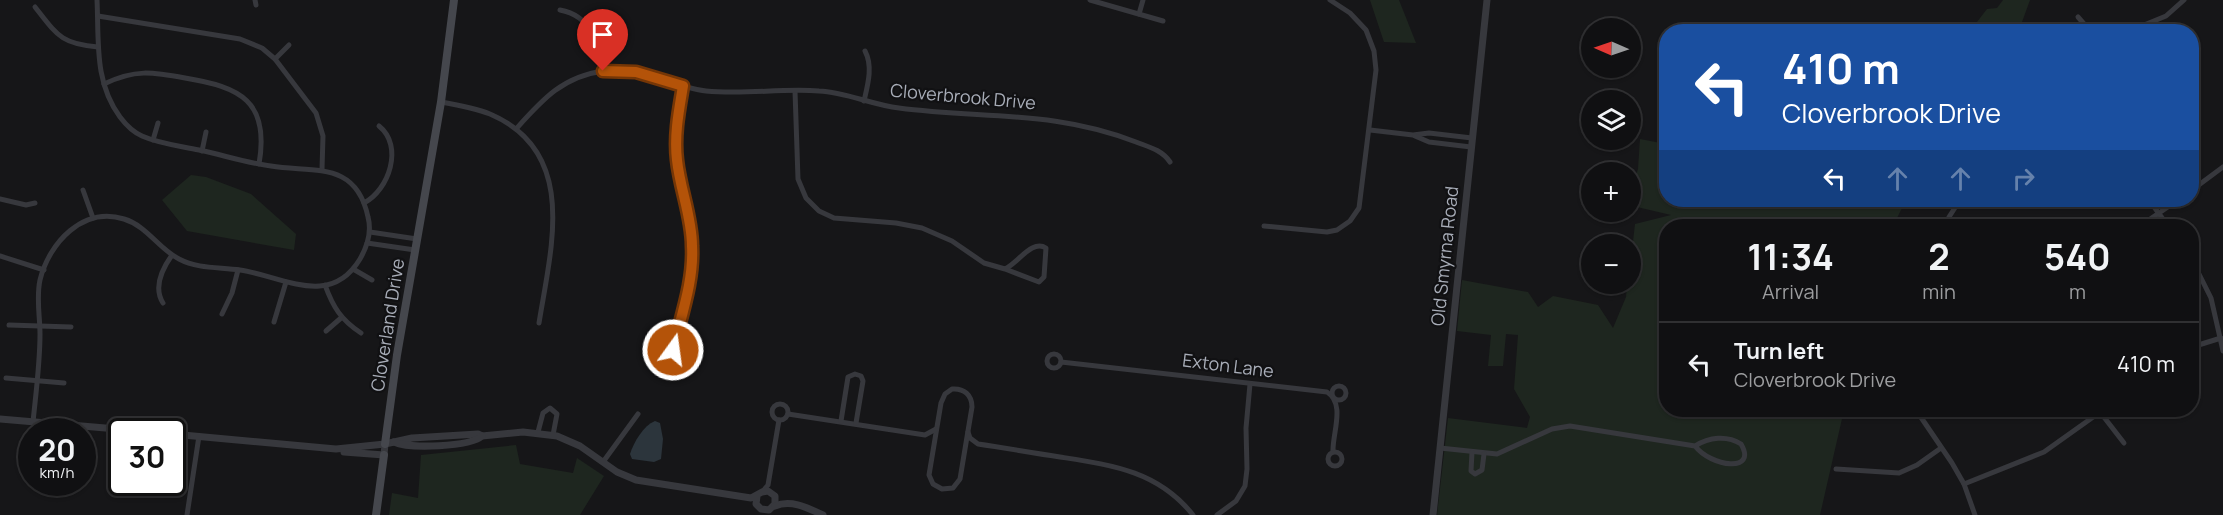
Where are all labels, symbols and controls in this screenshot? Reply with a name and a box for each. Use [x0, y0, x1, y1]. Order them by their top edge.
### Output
pin [577, 9, 628, 71]
icon: arrive [586, 18, 619, 51]
north arrow [1581, 18, 1641, 78]
map controls [1581, 18, 1641, 294]
text: 410 m [1782, 39, 1900, 97]
icon: left [1683, 48, 1761, 126]
street label: Cloverbrook Drive [889, 78, 1037, 114]
button: layers [1581, 90, 1641, 150]
text: Cloverbrook Drive [1782, 94, 2001, 131]
button: + [1581, 162, 1641, 222]
icon: left [1818, 162, 1851, 195]
icon: ahead [1881, 162, 1914, 195]
icon: ahead [1944, 162, 1977, 195]
icon: right [2007, 162, 2040, 195]
street label: Old Smyrna Road [1425, 185, 1463, 327]
text: 11:34 [1747, 232, 1834, 281]
text: 2 [1928, 232, 1950, 281]
text: 540 [2044, 232, 2111, 281]
button: − [1581, 234, 1641, 294]
street label: Cloverland Drive [365, 257, 409, 393]
text: Arrival [1762, 278, 1819, 305]
text: min [1922, 278, 1956, 305]
text: m [2069, 278, 2086, 305]
position arrow [641, 318, 705, 382]
text: Turn left [1734, 336, 1824, 366]
street label: Exton Lane [1181, 347, 1275, 383]
icon: left [1683, 348, 1716, 381]
text: 410 m [2117, 349, 2175, 379]
text: Cloverbrook Drive [1734, 366, 1896, 393]
speed limit sign: 30 [108, 418, 186, 496]
text: 20 [38, 429, 76, 470]
text: km/h [40, 462, 74, 483]

